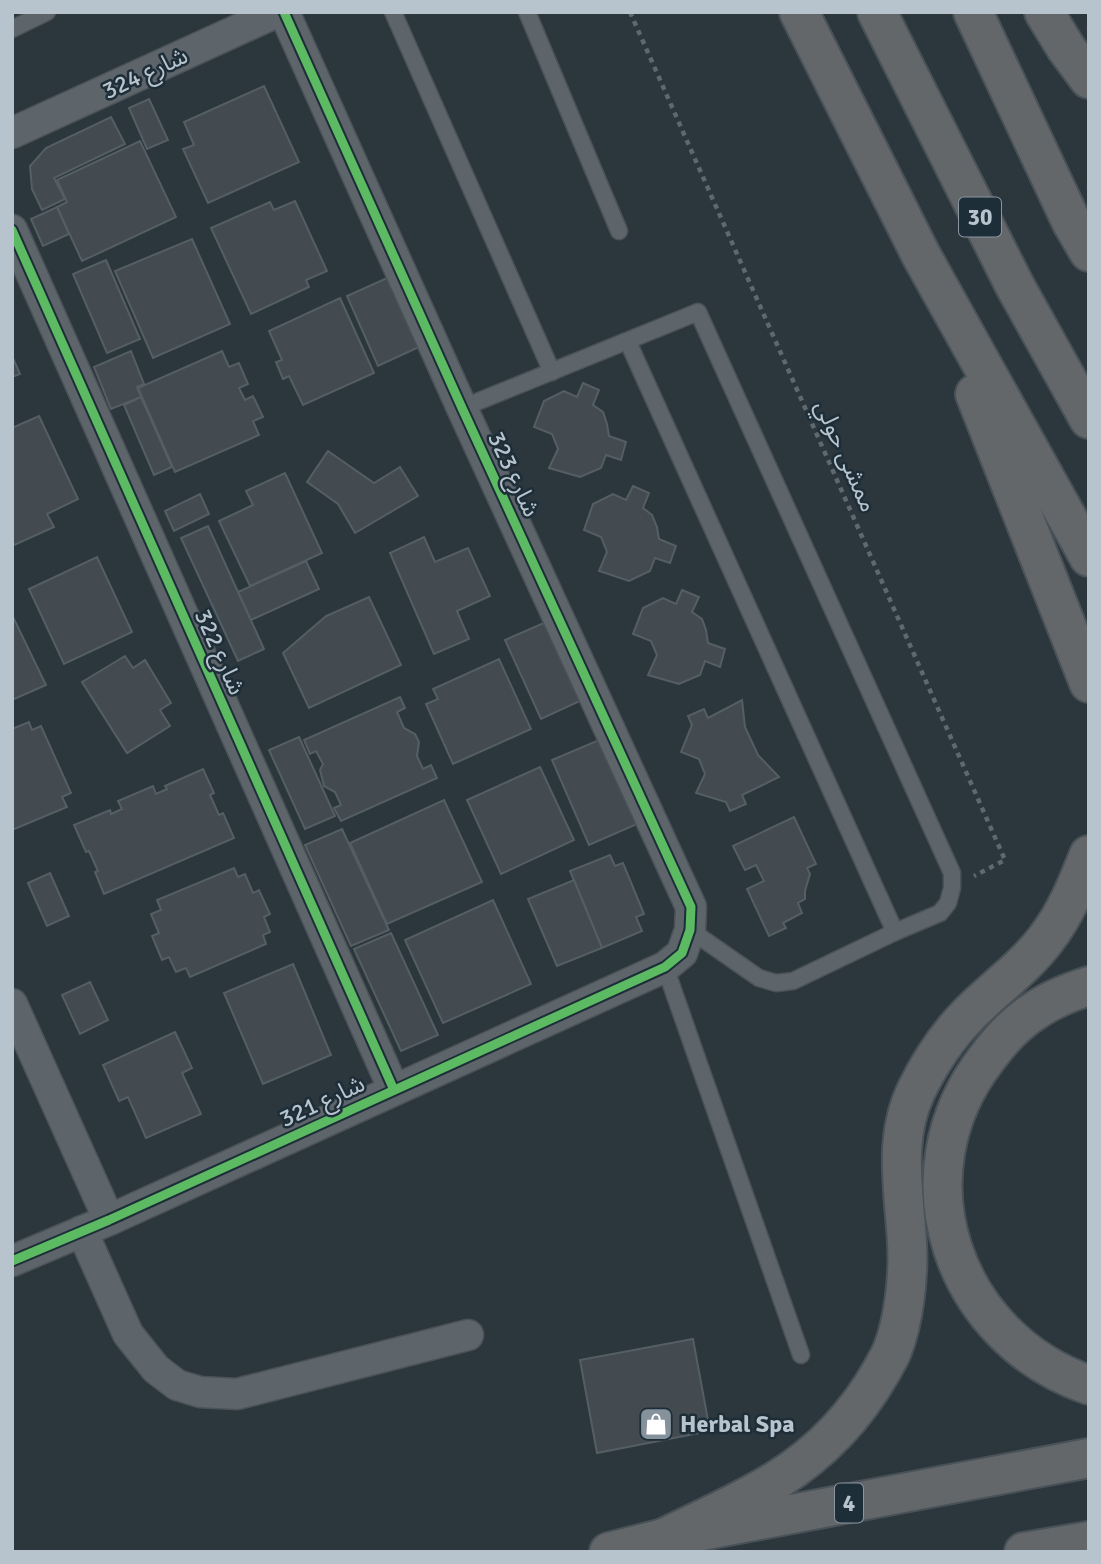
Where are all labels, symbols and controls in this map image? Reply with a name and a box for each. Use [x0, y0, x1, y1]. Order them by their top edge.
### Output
street label: شارع 324 [97, 40, 193, 108]
road number: 30 [959, 198, 1001, 236]
street label: ممشى حولي [805, 395, 884, 518]
street label: شارع 323 [479, 426, 547, 522]
street label: شارع 322 [186, 604, 252, 700]
street label: شارع 321 [274, 1068, 370, 1136]
shop icon: Herbal Spa [637, 1405, 675, 1443]
place label: Herbal Spa [680, 1409, 794, 1439]
road number: 4 [835, 1484, 863, 1522]

